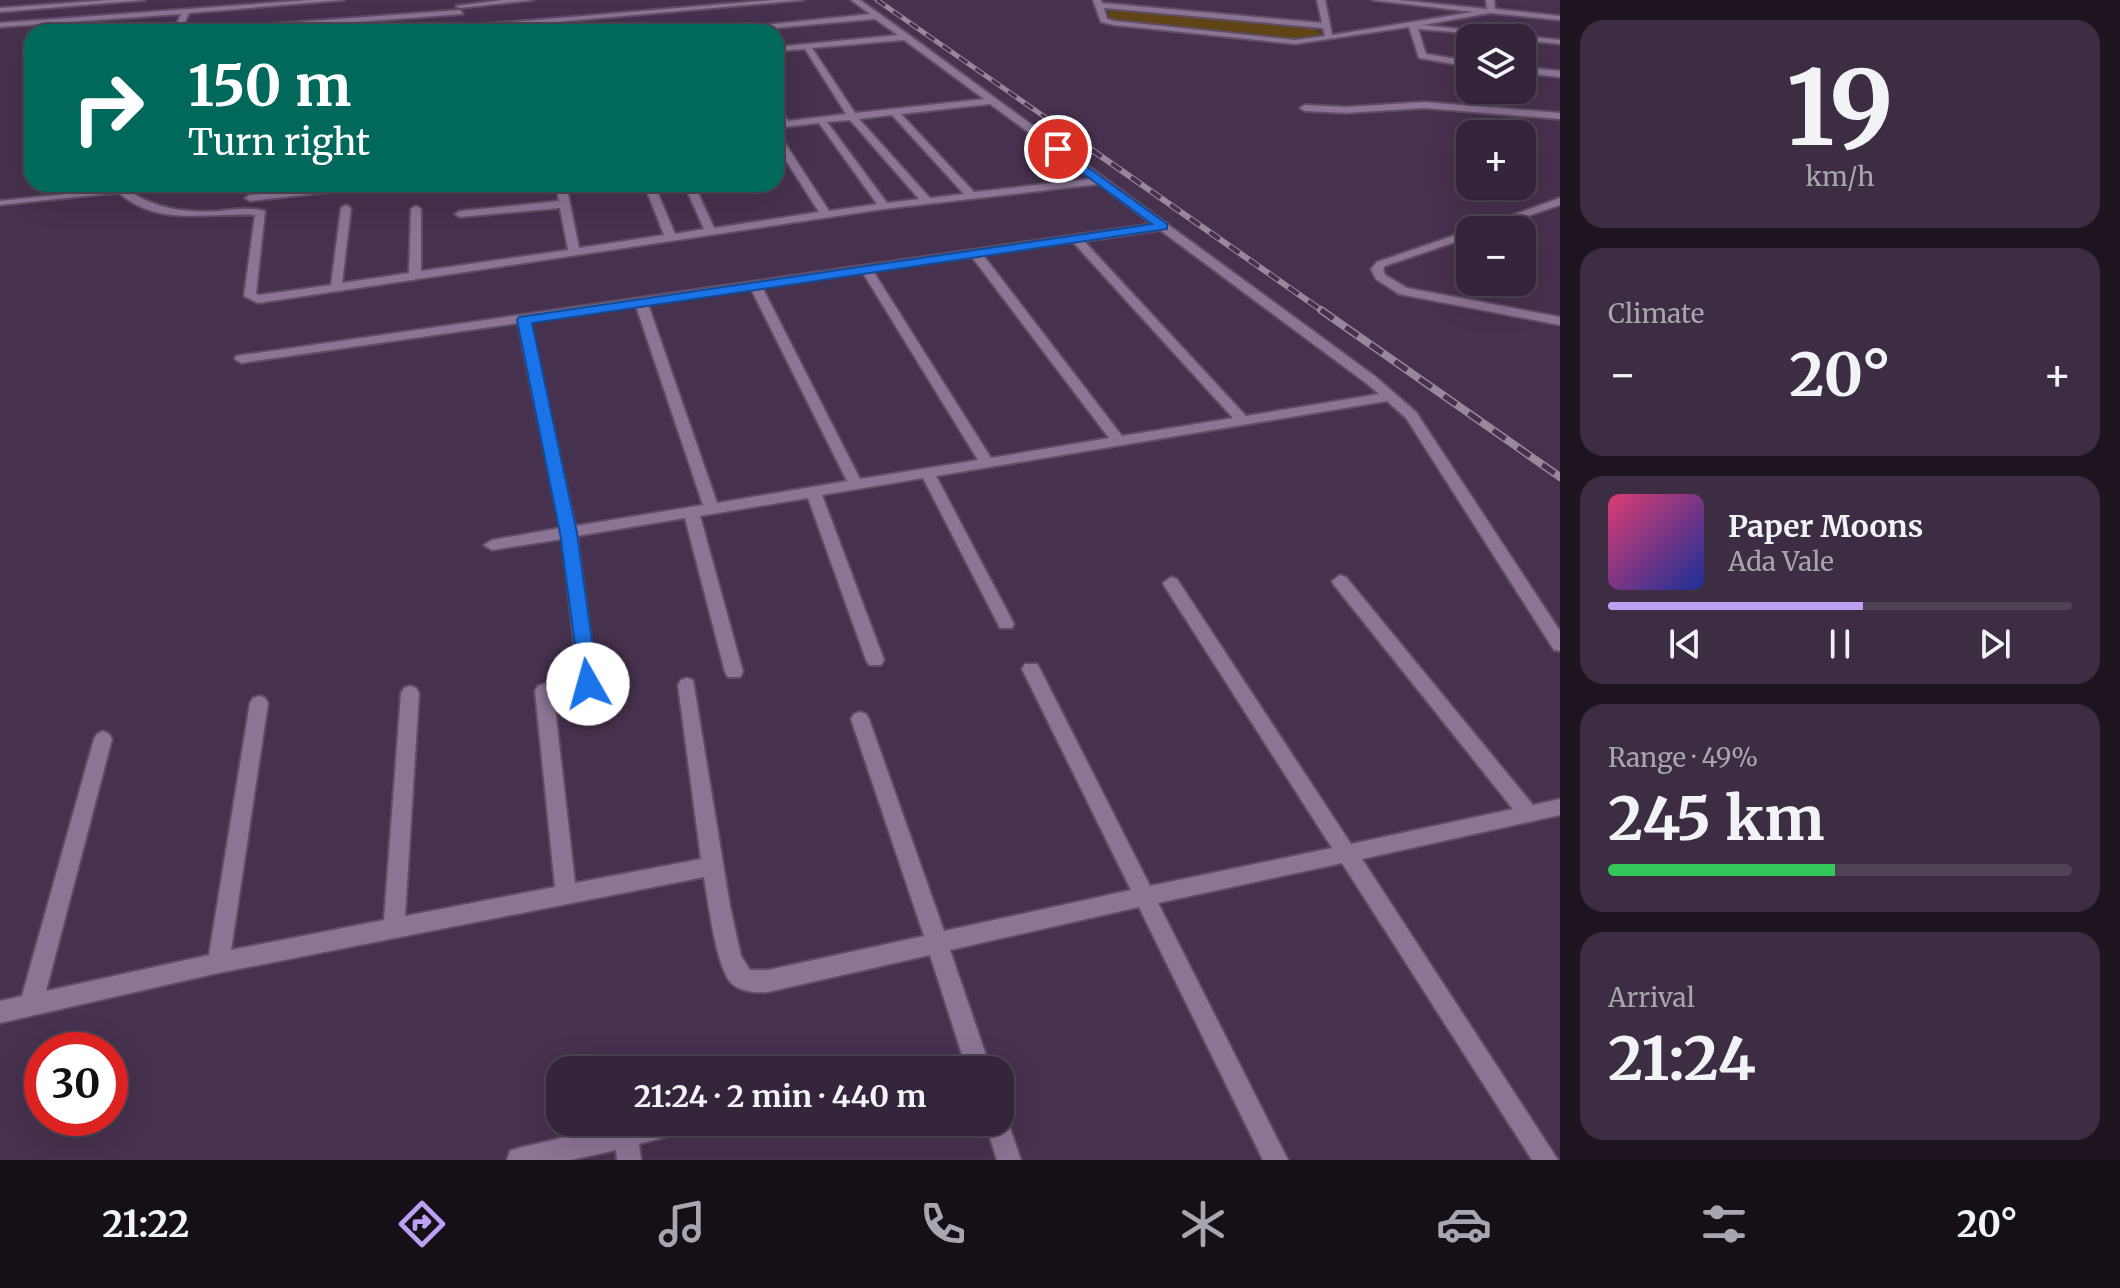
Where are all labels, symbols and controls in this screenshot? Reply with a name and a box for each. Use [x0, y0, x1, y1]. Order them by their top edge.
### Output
map controls [1456, 24, 1536, 296]
button: layers [1456, 24, 1536, 104]
text: 19 [1786, 43, 1894, 173]
text: 150 m [188, 51, 351, 121]
icon: right [56, 56, 160, 160]
pin [1024, 115, 1092, 183]
text: Turn right [188, 120, 370, 165]
button: + [1456, 120, 1536, 200]
icon: arrive [1036, 127, 1080, 171]
text: km/h [1806, 160, 1874, 193]
button: − [1456, 216, 1536, 296]
text: Climate [1608, 297, 1704, 330]
text: 20° [1789, 337, 1891, 412]
text: − [1608, 347, 1637, 402]
text: + [2043, 347, 2072, 402]
text: Paper Moons [1728, 507, 1923, 545]
text: Ada Vale [1728, 545, 1834, 578]
icon: previous [1663, 622, 1707, 666]
icon: pause [1818, 622, 1862, 666]
icon: next [1973, 622, 2017, 666]
position arrow [546, 642, 630, 726]
text: Range · 49% [1608, 741, 1758, 774]
text: 245 km [1608, 781, 1825, 856]
text: Arrival [1608, 981, 1695, 1014]
text: 21:24 [1608, 1021, 1756, 1096]
speed limit sign: 30 [24, 1032, 128, 1136]
text: 21:24 · 2 min · 440 m [634, 1077, 926, 1115]
icon: directions [394, 1196, 450, 1252]
icon: music [654, 1196, 710, 1252]
icon: phone [915, 1196, 971, 1252]
icon: climate [1175, 1196, 1231, 1252]
icon: car [1436, 1196, 1492, 1252]
icon: filters [1696, 1196, 1752, 1252]
text: 21:22 [102, 1202, 190, 1247]
text: 20° [1957, 1202, 2018, 1247]

